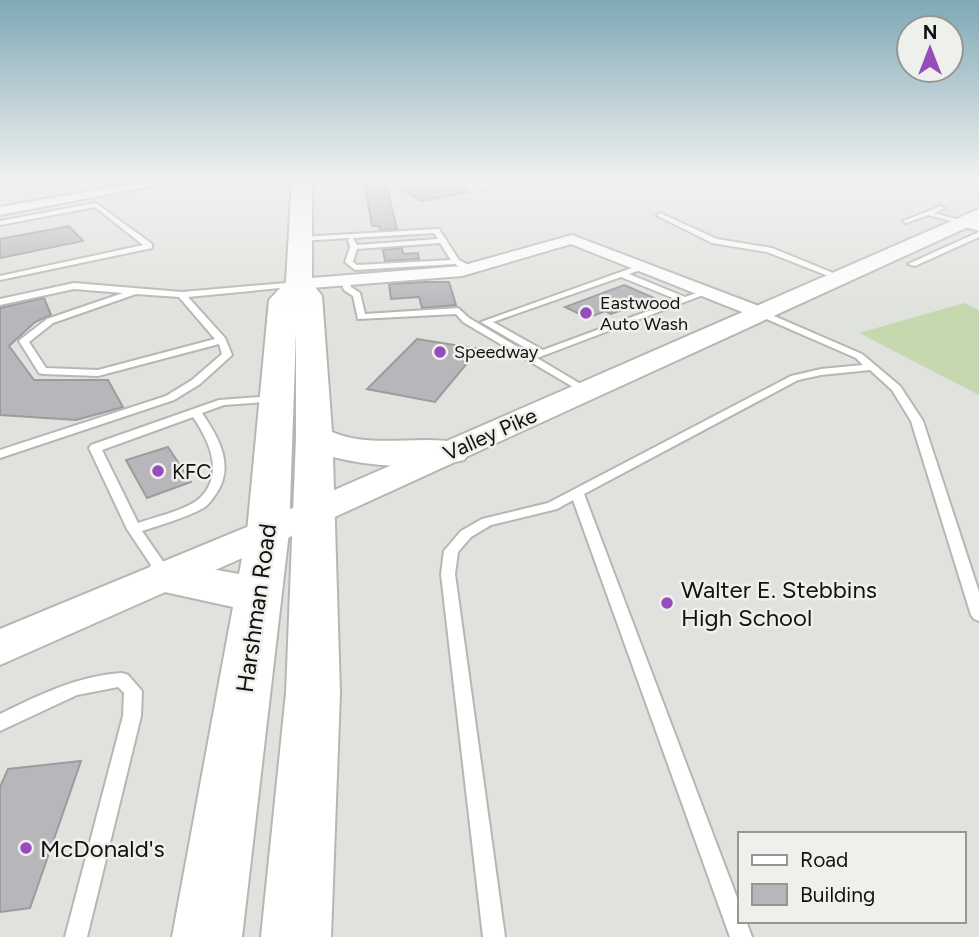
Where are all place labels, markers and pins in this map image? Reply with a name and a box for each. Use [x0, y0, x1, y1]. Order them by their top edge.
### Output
place label: Eastwood Auto Wash [600, 292, 688, 335]
marker: Eastwood Auto Wash [578, 305, 594, 321]
place label: Speedway [454, 341, 539, 363]
marker: Speedway [432, 344, 448, 360]
place label: KFC [172, 459, 211, 484]
marker: KFC [150, 463, 166, 479]
place label: Walter E. Stebbins High School [681, 575, 877, 632]
marker: Walter E. Stebbins High School [659, 595, 675, 611]
place label: McDonald's [40, 834, 165, 863]
marker: McDonald's [18, 840, 34, 856]

